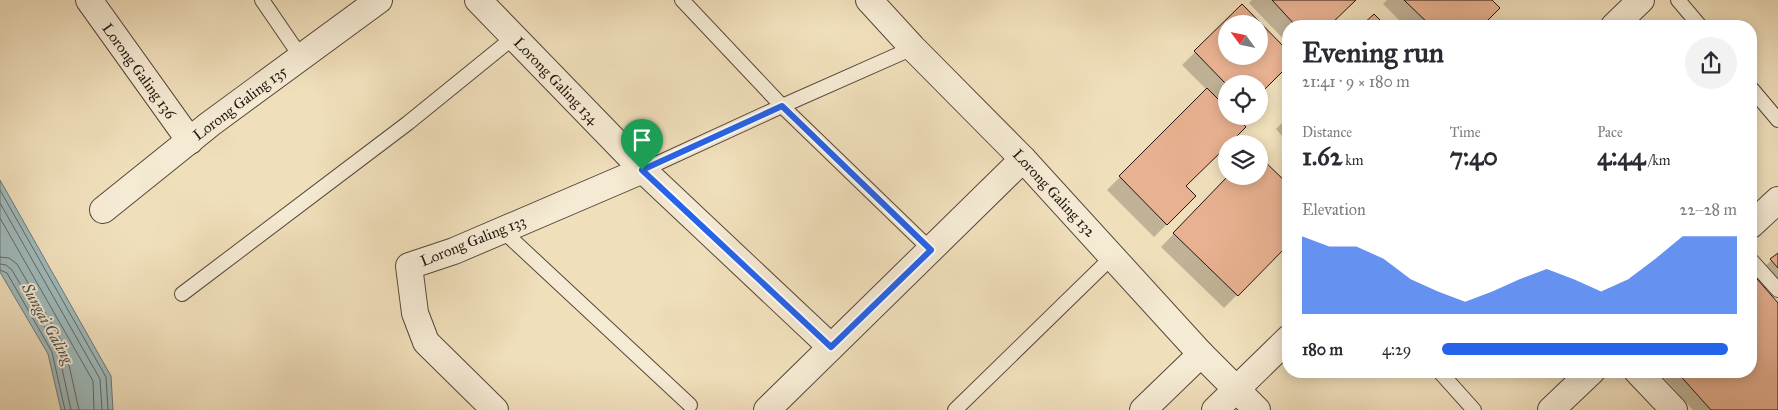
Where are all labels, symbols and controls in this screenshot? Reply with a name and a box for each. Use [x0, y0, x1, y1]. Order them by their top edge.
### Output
north arrow [1218, 15, 1268, 65]
map controls [1218, 15, 1268, 185]
street label: Lorong Galing 136 [98, 20, 180, 123]
street label: Lorong Galing 134 [510, 34, 603, 129]
text: Evening run [1302, 35, 1444, 70]
button: share [1685, 37, 1737, 89]
street label: Lorong Galing 135 [189, 62, 291, 144]
text: 21:41 · 9 × 180 m [1302, 72, 1410, 91]
button: locate [1218, 75, 1268, 125]
pin [621, 119, 663, 170]
text: Distance [1302, 124, 1352, 141]
text: Time [1450, 124, 1481, 141]
text: Pace [1597, 124, 1623, 141]
icon: arrive [628, 126, 656, 154]
button: layers [1218, 135, 1268, 185]
text: 1.62 [1302, 141, 1342, 172]
text: 7:40 [1450, 141, 1498, 172]
text: 4:44 [1597, 141, 1645, 172]
street label: Lorong Galing 132 [1009, 145, 1100, 241]
text: km [1342, 152, 1364, 169]
text: /km [1645, 152, 1670, 169]
text: Elevation [1302, 200, 1366, 219]
text: 22–28 m [1680, 200, 1737, 219]
street label: Lorong Galing 133 [418, 212, 528, 270]
water label: Sungai Galing [17, 279, 78, 368]
text: 180 m [1302, 340, 1343, 359]
text: 4:29 [1382, 340, 1411, 359]

